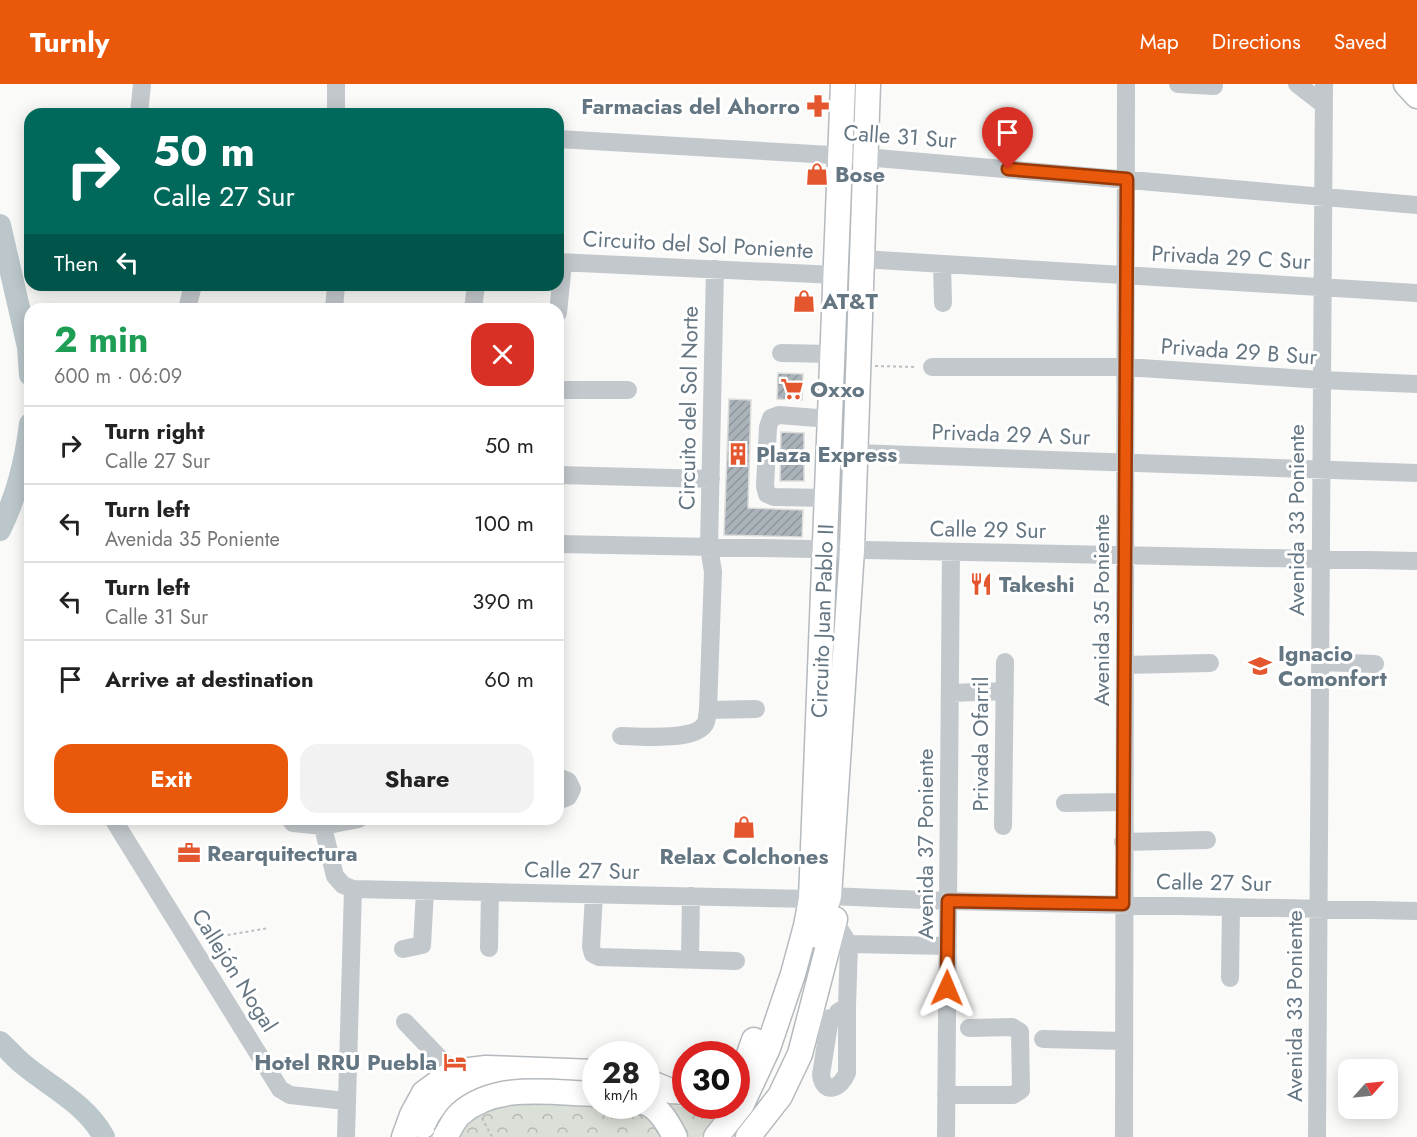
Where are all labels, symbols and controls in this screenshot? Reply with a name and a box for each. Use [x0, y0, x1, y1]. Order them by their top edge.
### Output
text: Turnly [30, 22, 109, 63]
text: Map [1140, 27, 1179, 57]
text: Directions [1212, 27, 1301, 57]
text: Saved [1334, 27, 1387, 57]
place label: Farmacias del Ahorro [581, 90, 800, 122]
pharmacy icon: Farmacias del Ahorro [805, 93, 831, 119]
pin [982, 107, 1033, 169]
street label: Calle 31 Sur [842, 116, 958, 156]
icon: arrive [991, 116, 1024, 149]
text: 50 m [153, 121, 255, 182]
icon: right [54, 132, 132, 210]
place label: Bose [835, 158, 885, 190]
shop icon: Bose [804, 161, 830, 187]
text: Calle 27 Sur [153, 177, 295, 216]
street label: Circuito del Sol Poniente [582, 222, 814, 266]
street label: Privada 29 C Sur [1151, 237, 1312, 277]
icon: left [111, 246, 144, 279]
text: Then [54, 247, 99, 279]
place label: AT&T [821, 285, 879, 317]
shop icon: AT&T [791, 288, 817, 314]
street label: Circuito del Sol Norte [670, 306, 706, 510]
text: 2 min [54, 313, 149, 365]
button: close [471, 323, 534, 386]
street label: Privada 29 B Sur [1160, 330, 1319, 372]
text: 600 m · 06:09 [54, 362, 182, 391]
place label: Oxxo [810, 373, 865, 405]
supermarket icon: Oxxo [779, 376, 805, 402]
text: Turn right [105, 415, 205, 447]
street label: Privada 29 A Sur [931, 415, 1091, 453]
street label: Avenida 33 Poniente [1280, 424, 1312, 616]
icon: right [54, 429, 87, 462]
text: 50 m [485, 429, 534, 461]
place label: Plaza Express [756, 438, 897, 470]
building icon: Plaza Express [725, 441, 751, 467]
text: Calle 27 Sur [105, 447, 210, 476]
text: Turn left [105, 493, 190, 525]
icon: left [54, 507, 87, 540]
text: 100 m [474, 507, 534, 539]
street label: Calle 29 Sur [929, 512, 1047, 546]
street label: Avenida 35 Poniente [1085, 514, 1117, 706]
street label: Circuito Juan Pablo II [803, 523, 841, 719]
text: Avenida 35 Poniente [105, 525, 280, 554]
place label: Takeshi [999, 568, 1075, 600]
text: Turn left [105, 571, 190, 603]
restaurant icon: Takeshi [968, 571, 994, 597]
icon: left [54, 585, 87, 618]
text: 390 m [472, 585, 534, 617]
text: Calle 31 Sur [105, 603, 208, 632]
place label: Ignacio Comonfort [1278, 637, 1387, 694]
school or university icon: Ignacio Comonfort [1247, 653, 1273, 679]
icon: arrive [54, 663, 87, 696]
text: Arrive at destination [105, 663, 314, 695]
text: 60 m [484, 663, 534, 695]
street label: Privada Ofarril [964, 677, 996, 812]
button: Exit [54, 744, 288, 813]
button: Share [300, 744, 534, 813]
street label: Avenida 37 Poniente [909, 748, 941, 940]
shop icon: Relax Colchones [731, 814, 757, 840]
place label: Rearquitectura [207, 837, 358, 869]
office icon: Rearquitectura [176, 840, 202, 866]
place label: Relax Colchones [660, 840, 828, 872]
street label: Calle 27 Sur [524, 853, 640, 887]
street label: Calle 27 Sur [1156, 865, 1272, 899]
street label: Callejón Nogal [184, 902, 286, 1038]
street label: Avenida 33 Poniente [1278, 910, 1310, 1102]
position arrow [915, 956, 979, 1020]
speed limit sign: 30 [672, 1041, 750, 1119]
place label: Hotel RRU Puebla [254, 1046, 437, 1078]
hotel icon: Hotel RRU Puebla [442, 1049, 468, 1075]
text: 28 [602, 1051, 640, 1094]
north arrow [1338, 1059, 1398, 1119]
map controls [1338, 1059, 1398, 1119]
text: km/h [604, 1084, 638, 1106]

